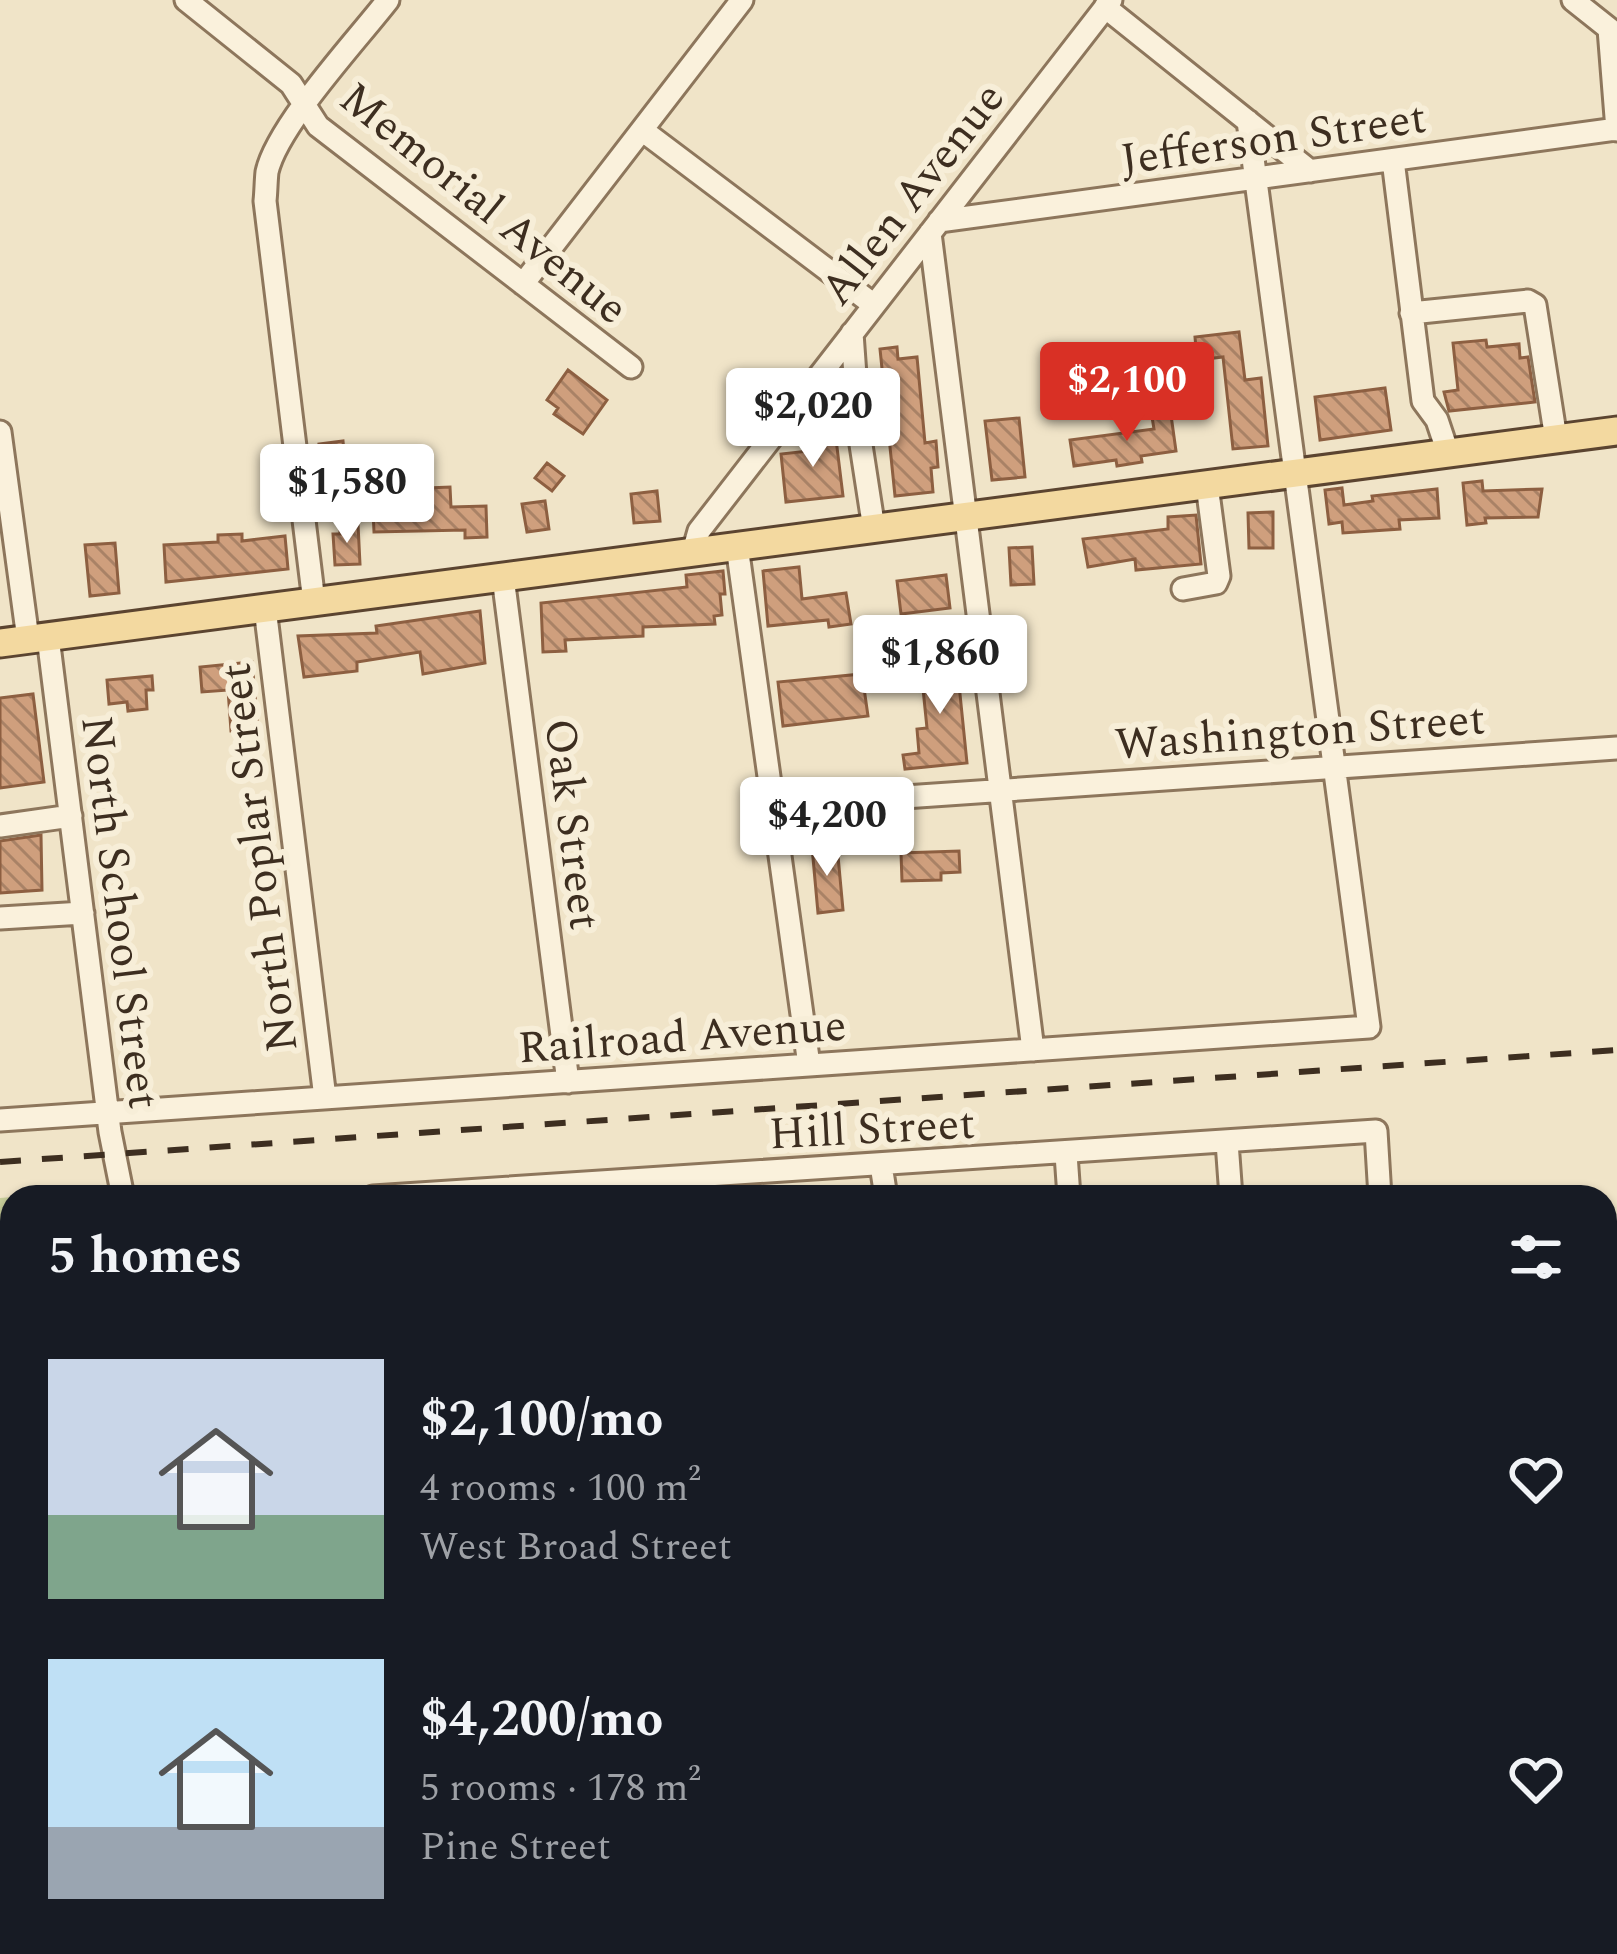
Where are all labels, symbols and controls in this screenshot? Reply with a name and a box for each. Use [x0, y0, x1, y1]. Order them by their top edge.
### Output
street label: Memorial Avenue [324, 66, 643, 342]
street label: Allen Avenue [803, 68, 1023, 321]
street label: Jefferson Street [1116, 84, 1431, 195]
pin: $2,100 [1029, 342, 1225, 444]
text: $2,100 [1067, 351, 1187, 410]
pin: $2,020 [715, 368, 911, 470]
text: $2,020 [753, 377, 873, 436]
pin: $1,580 [249, 444, 445, 546]
text: $1,580 [287, 453, 407, 512]
pin: $1,860 [842, 615, 1038, 717]
text: $1,860 [880, 624, 1000, 683]
street label: North Poplar Street [201, 659, 318, 1056]
street label: Washington Street [1113, 685, 1488, 780]
street label: North School Street [61, 712, 178, 1113]
street label: Oak Street [524, 715, 619, 934]
pin: $4,200 [729, 777, 925, 879]
text: $4,200 [767, 786, 887, 845]
street label: Railroad Avenue [516, 992, 849, 1083]
street label: Hill Street [767, 1090, 977, 1169]
text: 5 homes [48, 1218, 242, 1296]
icon: filters [1503, 1224, 1569, 1290]
text: $2,100/mo [420, 1381, 663, 1459]
icon: home [144, 1407, 288, 1551]
icon: heart [1503, 1446, 1569, 1512]
text: 4 rooms · 100 m² [420, 1459, 701, 1518]
text: West Broad Street [420, 1518, 732, 1577]
text: $4,200/mo [420, 1681, 663, 1759]
icon: home [144, 1707, 288, 1851]
icon: heart [1503, 1746, 1569, 1812]
text: 5 rooms · 178 m² [420, 1759, 701, 1818]
text: Pine Street [420, 1818, 611, 1877]

